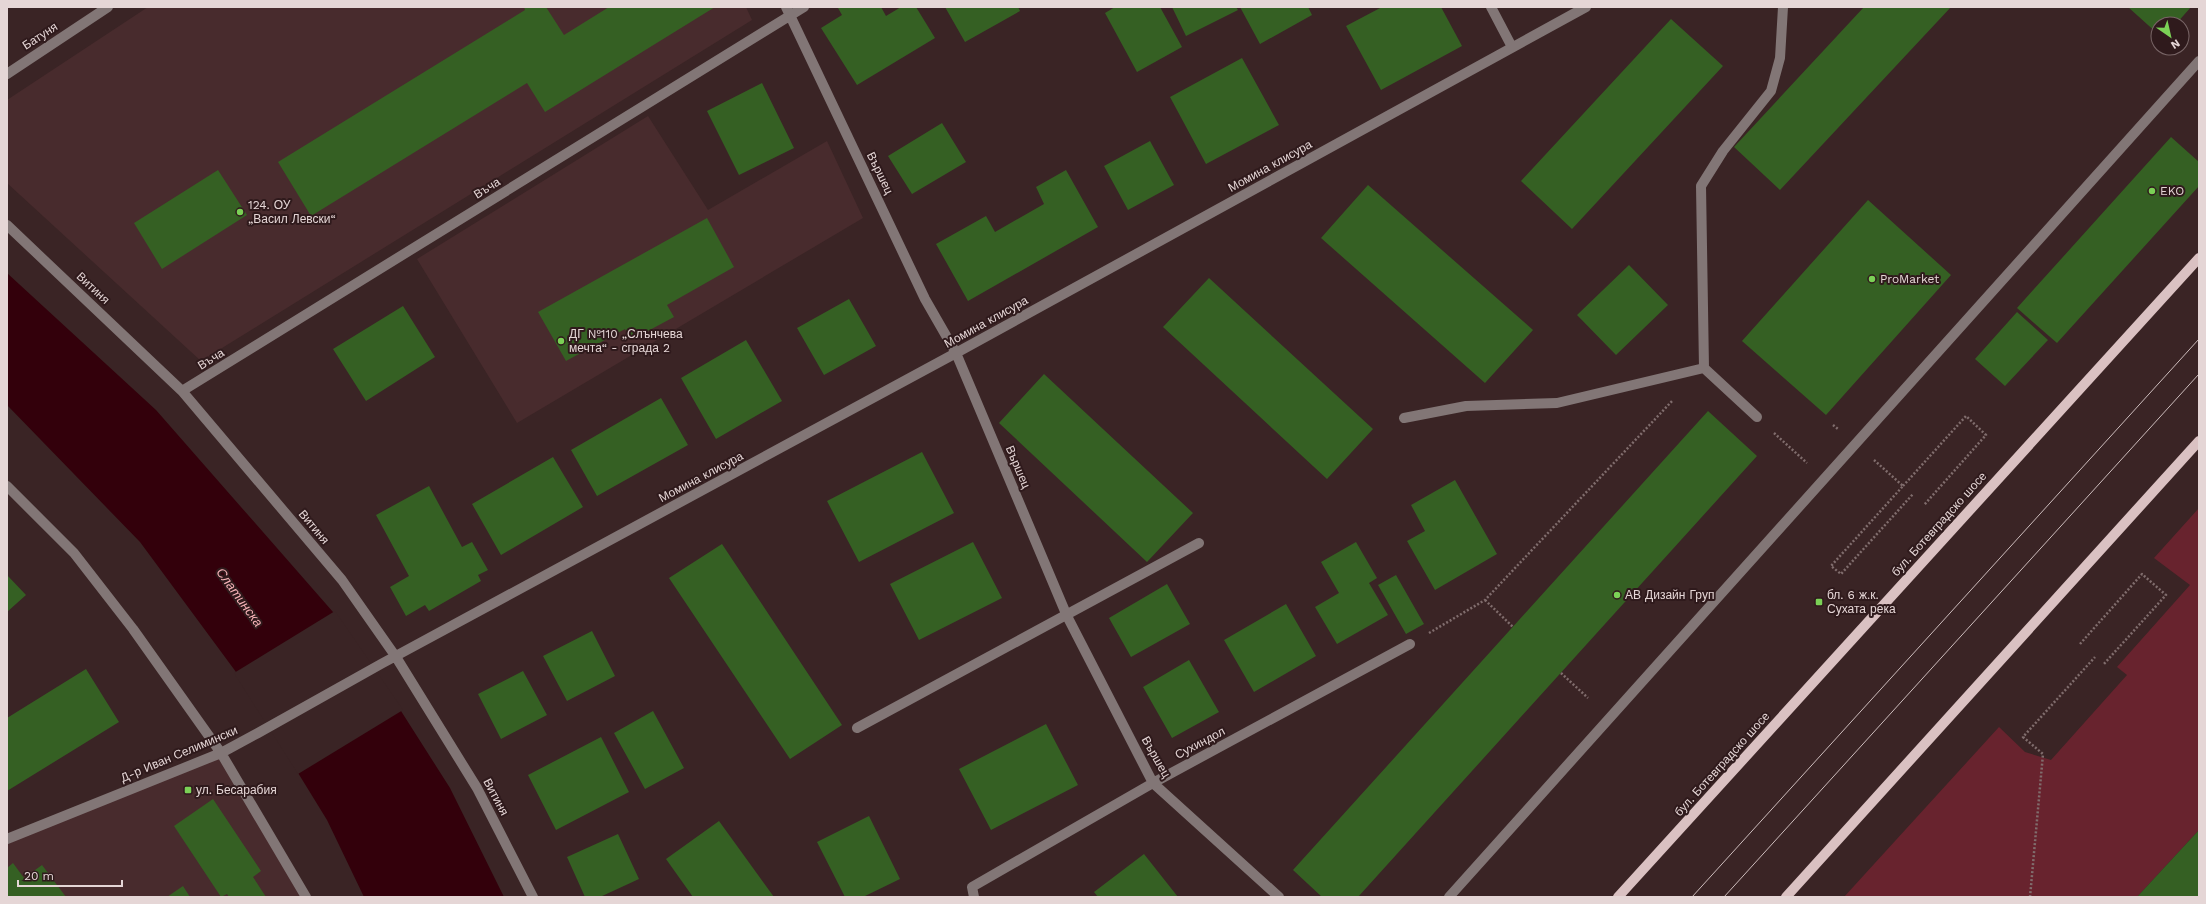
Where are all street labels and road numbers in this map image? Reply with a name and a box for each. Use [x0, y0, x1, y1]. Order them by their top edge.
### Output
street label: Батуня [20, 19, 60, 53]
street label: Момина клисура [1226, 137, 1315, 195]
street label: Вършец [864, 150, 896, 197]
street label: Въча [471, 174, 503, 201]
street label: Витиня [74, 269, 112, 307]
street label: Момина клисура [942, 293, 1031, 351]
street label: Въча [195, 345, 227, 372]
street label: Вършец [1003, 443, 1033, 491]
street label: Момина клисура [656, 449, 746, 505]
street label: бул. Ботевградско шосе [1889, 469, 1990, 579]
street label: Витиня [296, 507, 332, 547]
street label: бул. Ботевградско шосе [1672, 709, 1773, 819]
street label: Д-р Иван Селимински [119, 723, 239, 785]
street label: Сухиндол [1173, 724, 1227, 762]
street label: Вършец [1139, 734, 1173, 780]
street label: Витиня [480, 776, 512, 818]

